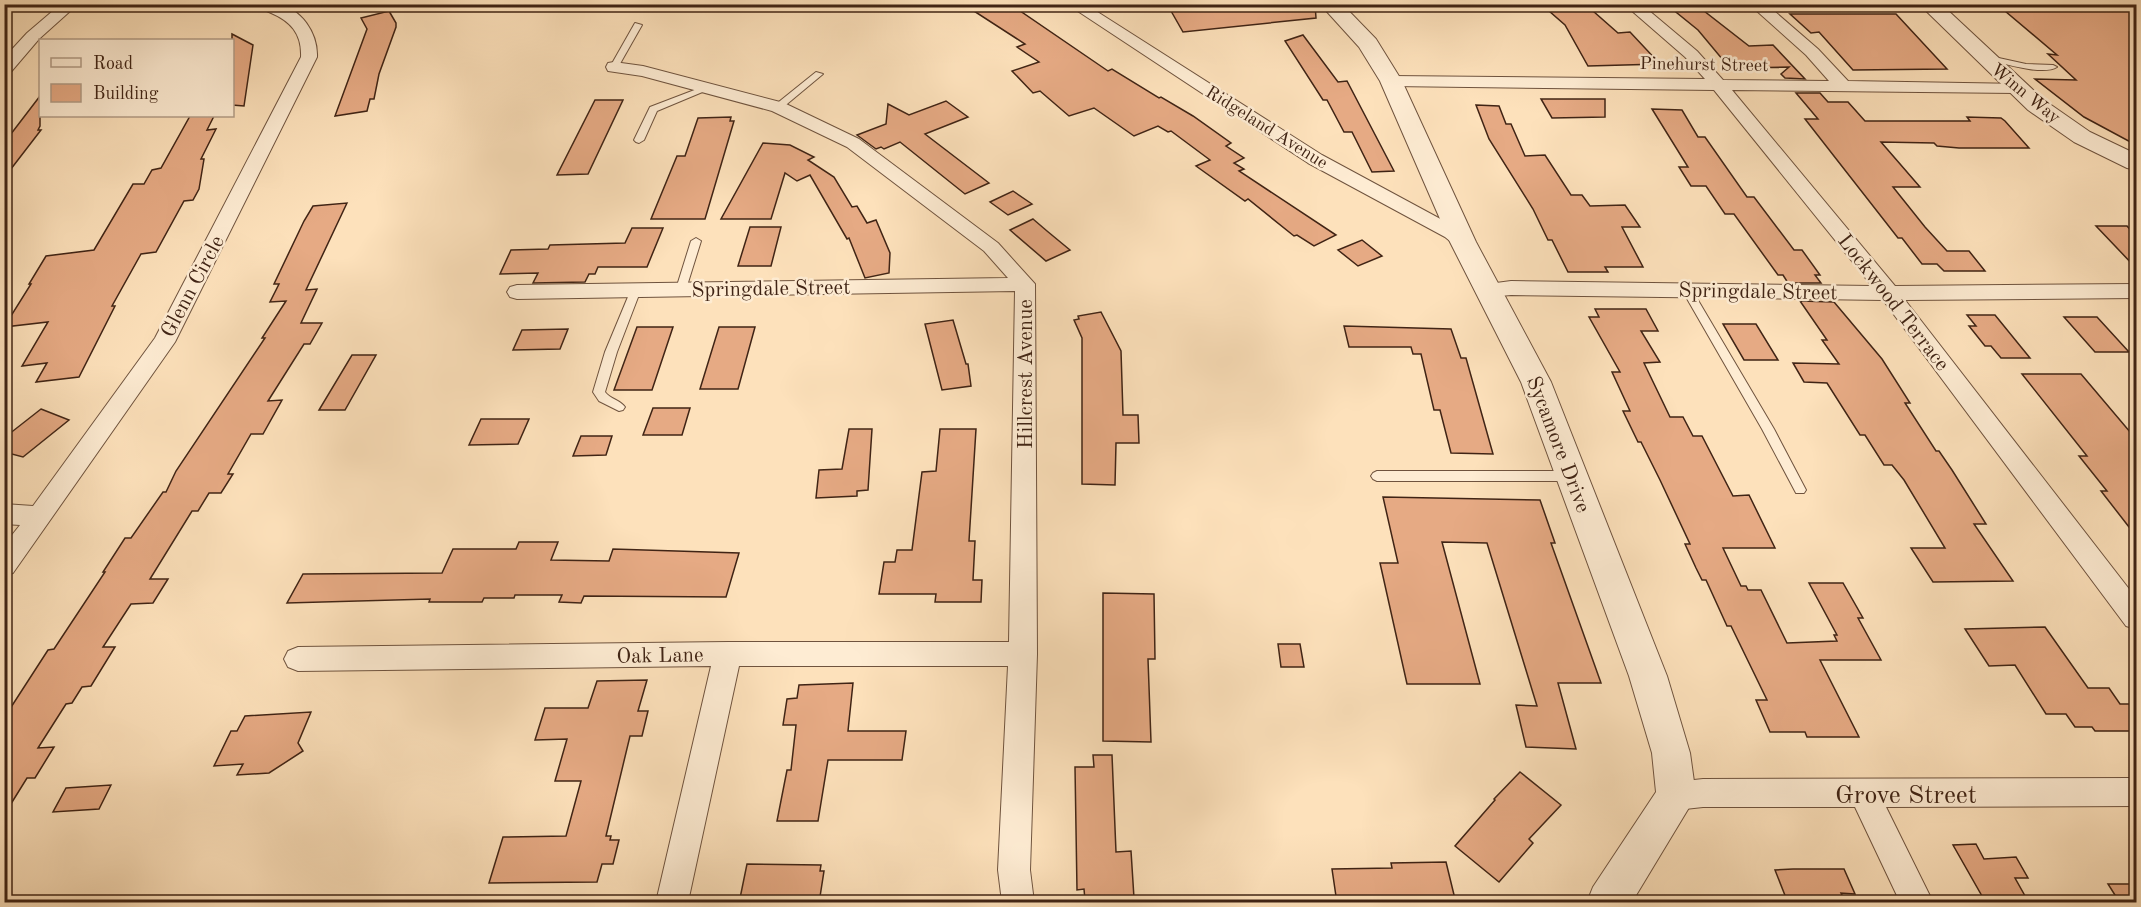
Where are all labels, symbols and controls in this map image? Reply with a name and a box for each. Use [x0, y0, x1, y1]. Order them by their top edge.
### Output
legend [39, 39, 234, 117]
text: Road [93, 55, 133, 73]
street label: Pinehurst Street [1639, 55, 1769, 75]
street label: Winn Way [1987, 60, 2064, 127]
street label: Ridgeland Avenue [1202, 83, 1331, 173]
text: Building [93, 85, 159, 103]
street label: Lockwood Terrace [1833, 231, 1953, 375]
street label: Glenn Circle [158, 232, 229, 341]
street label: Springdale Street [691, 278, 851, 301]
street label: Springdale Street [1678, 281, 1838, 304]
street label: Hillcrest Avenue [1016, 299, 1037, 449]
street label: Sycamore Drive [1522, 373, 1593, 516]
street label: Oak Lane [616, 645, 704, 668]
street label: Grove Street [1835, 783, 1977, 809]

